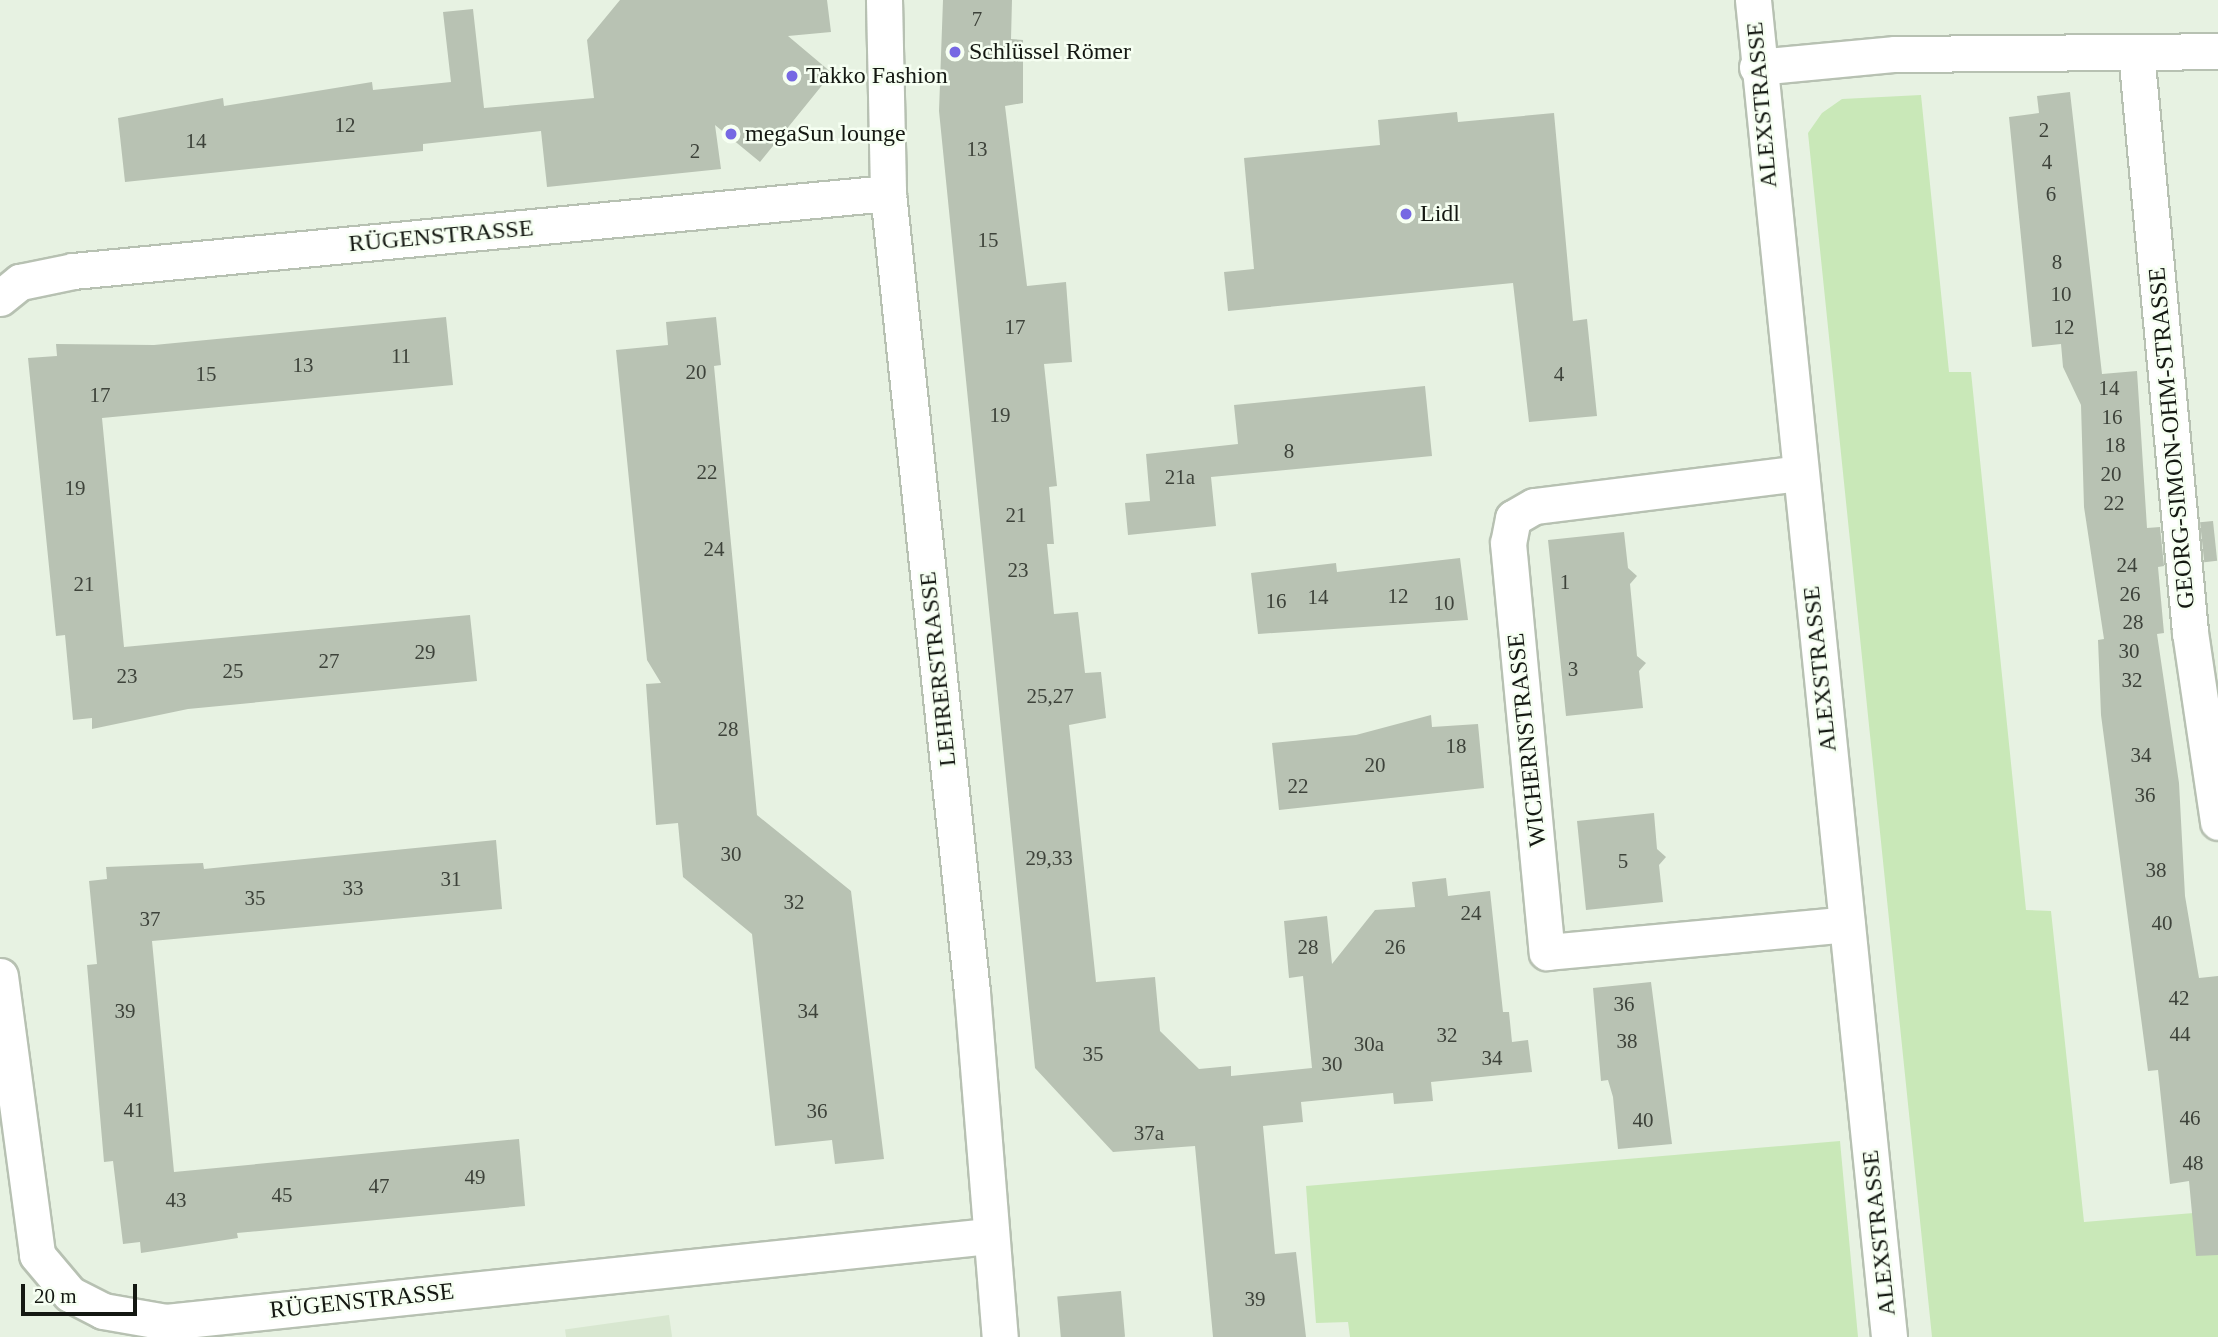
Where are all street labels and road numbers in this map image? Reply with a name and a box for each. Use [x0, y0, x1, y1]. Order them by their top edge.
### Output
street label: ALEXSTRASSE [1740, 21, 1784, 189]
street label: RÜGENSTRASSE [347, 214, 535, 258]
street label: GEORG-SIMON-OHM-STRASSE [2143, 266, 2201, 610]
street label: LEHRERSTRASSE [913, 570, 963, 768]
street label: ALEXSTRASSE [1797, 585, 1843, 753]
street label: WICHERNSTRASSE [1501, 632, 1553, 848]
street label: ALEXSTRASSE [1856, 1149, 1902, 1317]
street label: RÜGENSTRASSE [268, 1277, 456, 1325]

